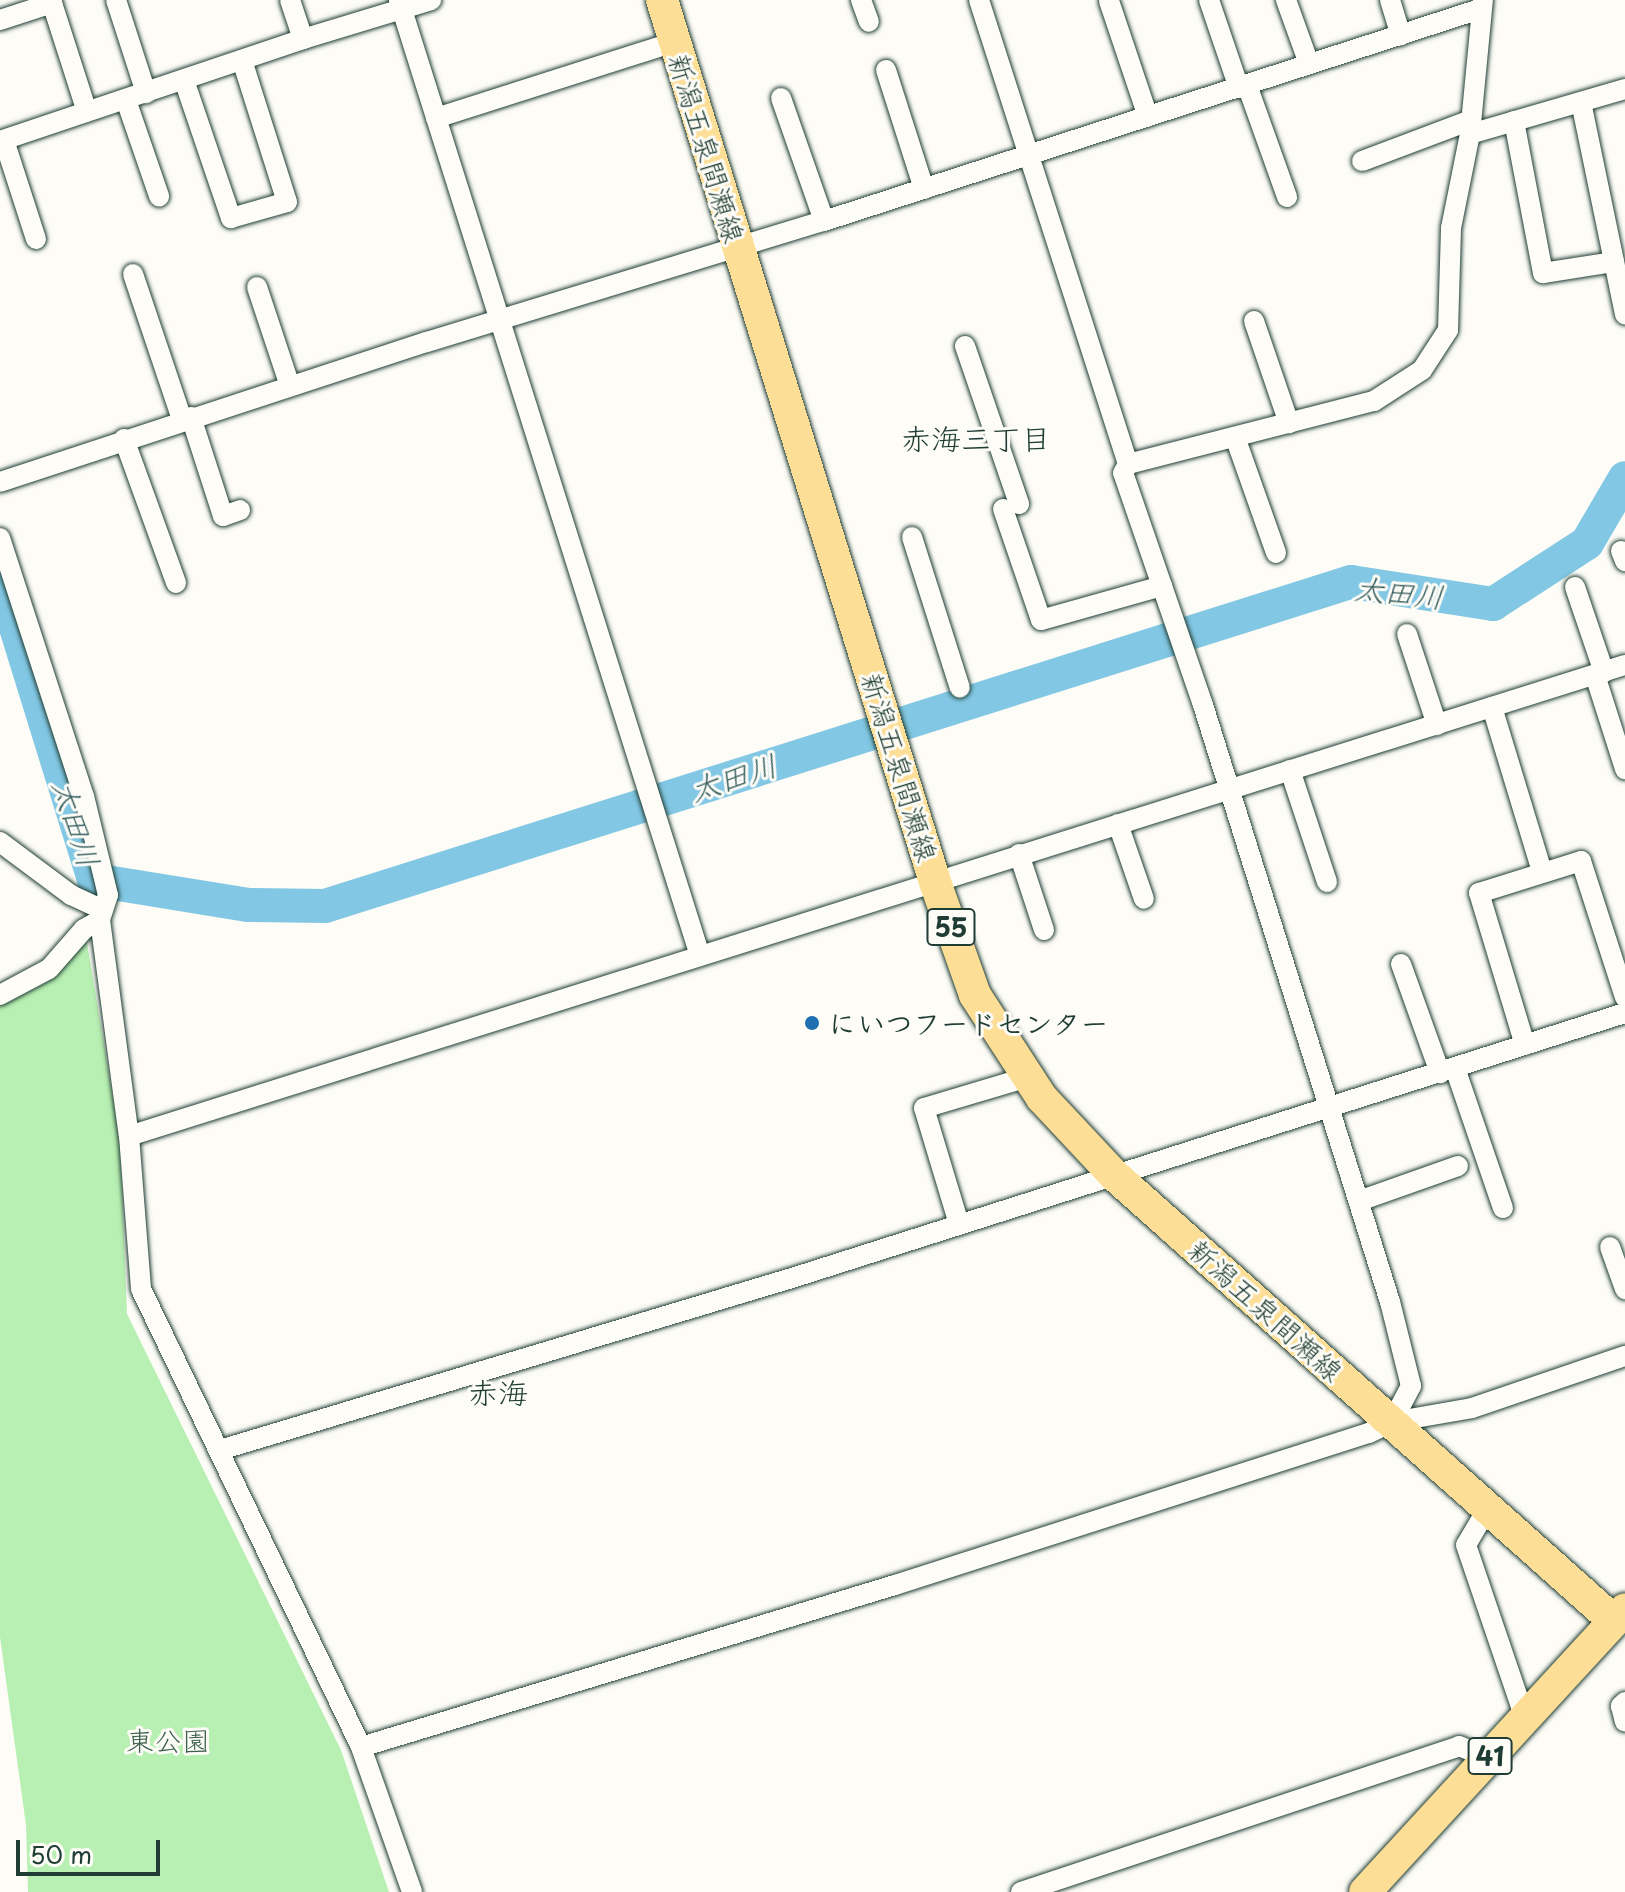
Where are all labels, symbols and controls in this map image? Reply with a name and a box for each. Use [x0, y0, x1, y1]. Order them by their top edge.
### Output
street label: 新潟五泉間瀬線 [662, 49, 752, 247]
district label: 赤海三丁目 [901, 420, 1051, 456]
water label: 太田川 [1352, 569, 1446, 615]
street label: 新潟五泉間瀬線 [855, 668, 945, 866]
water label: 太田川 [685, 746, 781, 808]
water label: 太田川 [46, 775, 108, 871]
road number: 55 [925, 905, 977, 949]
place label: にいつフードセンター [828, 1006, 1107, 1040]
marker: にいつフードセンター [803, 1014, 821, 1032]
street label: 新潟五泉間瀬線 [1182, 1232, 1350, 1388]
district label: 赤海 [468, 1374, 528, 1410]
park label: 東公園 [126, 1723, 210, 1757]
road number: 41 [1466, 1734, 1514, 1778]
scale bar [20, 1824, 164, 1874]
text: 50 m [30, 1836, 92, 1872]

